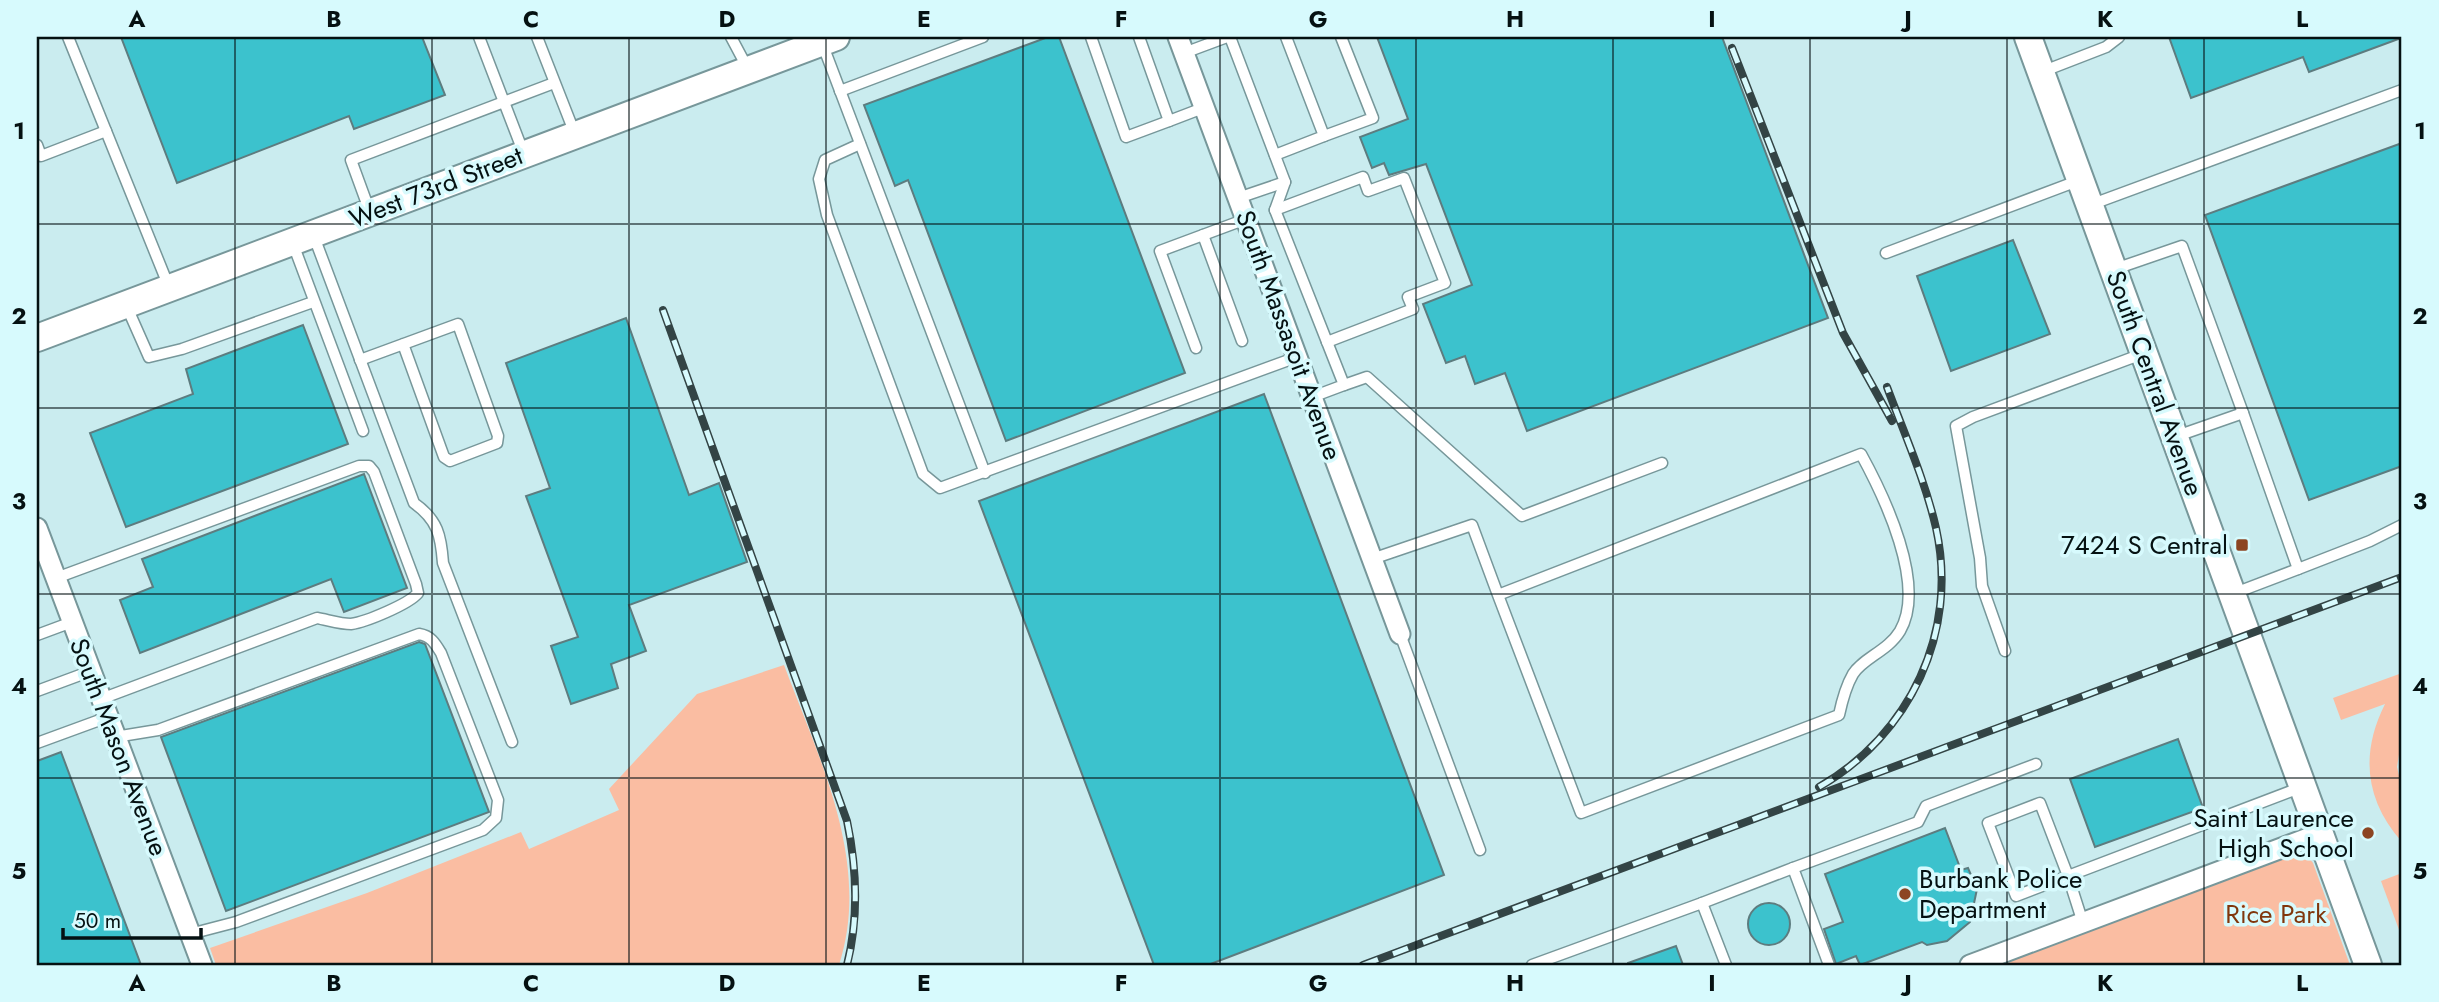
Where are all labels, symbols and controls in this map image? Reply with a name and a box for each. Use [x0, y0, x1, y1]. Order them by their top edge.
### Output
text: A [128, 2, 146, 36]
text: B [326, 2, 342, 36]
text: C [523, 2, 539, 36]
text: D [719, 2, 736, 36]
text: E [917, 2, 931, 36]
text: F [1115, 2, 1127, 36]
text: G [1309, 2, 1327, 36]
text: H [1506, 2, 1524, 36]
text: I [1708, 2, 1716, 36]
text: J [1900, 2, 1912, 36]
text: K [2097, 2, 2114, 36]
text: L [2296, 2, 2309, 36]
text: 1 [13, 114, 25, 148]
text: 1 [2414, 114, 2426, 148]
street label: West 73rd Street [344, 136, 529, 238]
street label: South Massasoit Avenue [1226, 205, 1352, 465]
street label: South Central Avenue [2097, 265, 2213, 501]
text: 2 [11, 299, 27, 333]
text: 2 [2412, 299, 2428, 333]
text: 3 [12, 484, 26, 518]
text: 3 [2413, 484, 2427, 518]
place label: 7424 S Central [2061, 526, 2228, 564]
marker: 7424 S Central [2234, 537, 2250, 553]
street label: South Mason Avenue [60, 633, 178, 861]
text: 4 [11, 669, 27, 703]
text: 4 [2412, 669, 2428, 703]
place label: Saint Laurence High School [2194, 799, 2354, 867]
marker: Saint Laurence High School [2360, 825, 2376, 841]
text: 5 [12, 854, 26, 888]
text: 5 [2413, 854, 2427, 888]
place label: Burbank Police Department [1919, 860, 2083, 928]
marker: Burbank Police Department [1897, 886, 1913, 902]
park label: Rice Park [2225, 895, 2327, 933]
scale bar [63, 897, 201, 941]
text: 50 m [74, 906, 121, 936]
text: A [128, 966, 146, 1000]
text: B [326, 966, 342, 1000]
text: C [523, 966, 539, 1000]
text: D [719, 966, 736, 1000]
text: E [917, 966, 931, 1000]
text: F [1115, 966, 1127, 1000]
text: G [1309, 966, 1327, 1000]
text: H [1506, 966, 1524, 1000]
text: I [1708, 966, 1716, 1000]
text: J [1900, 966, 1912, 1000]
text: K [2097, 966, 2114, 1000]
text: L [2296, 966, 2309, 1000]

